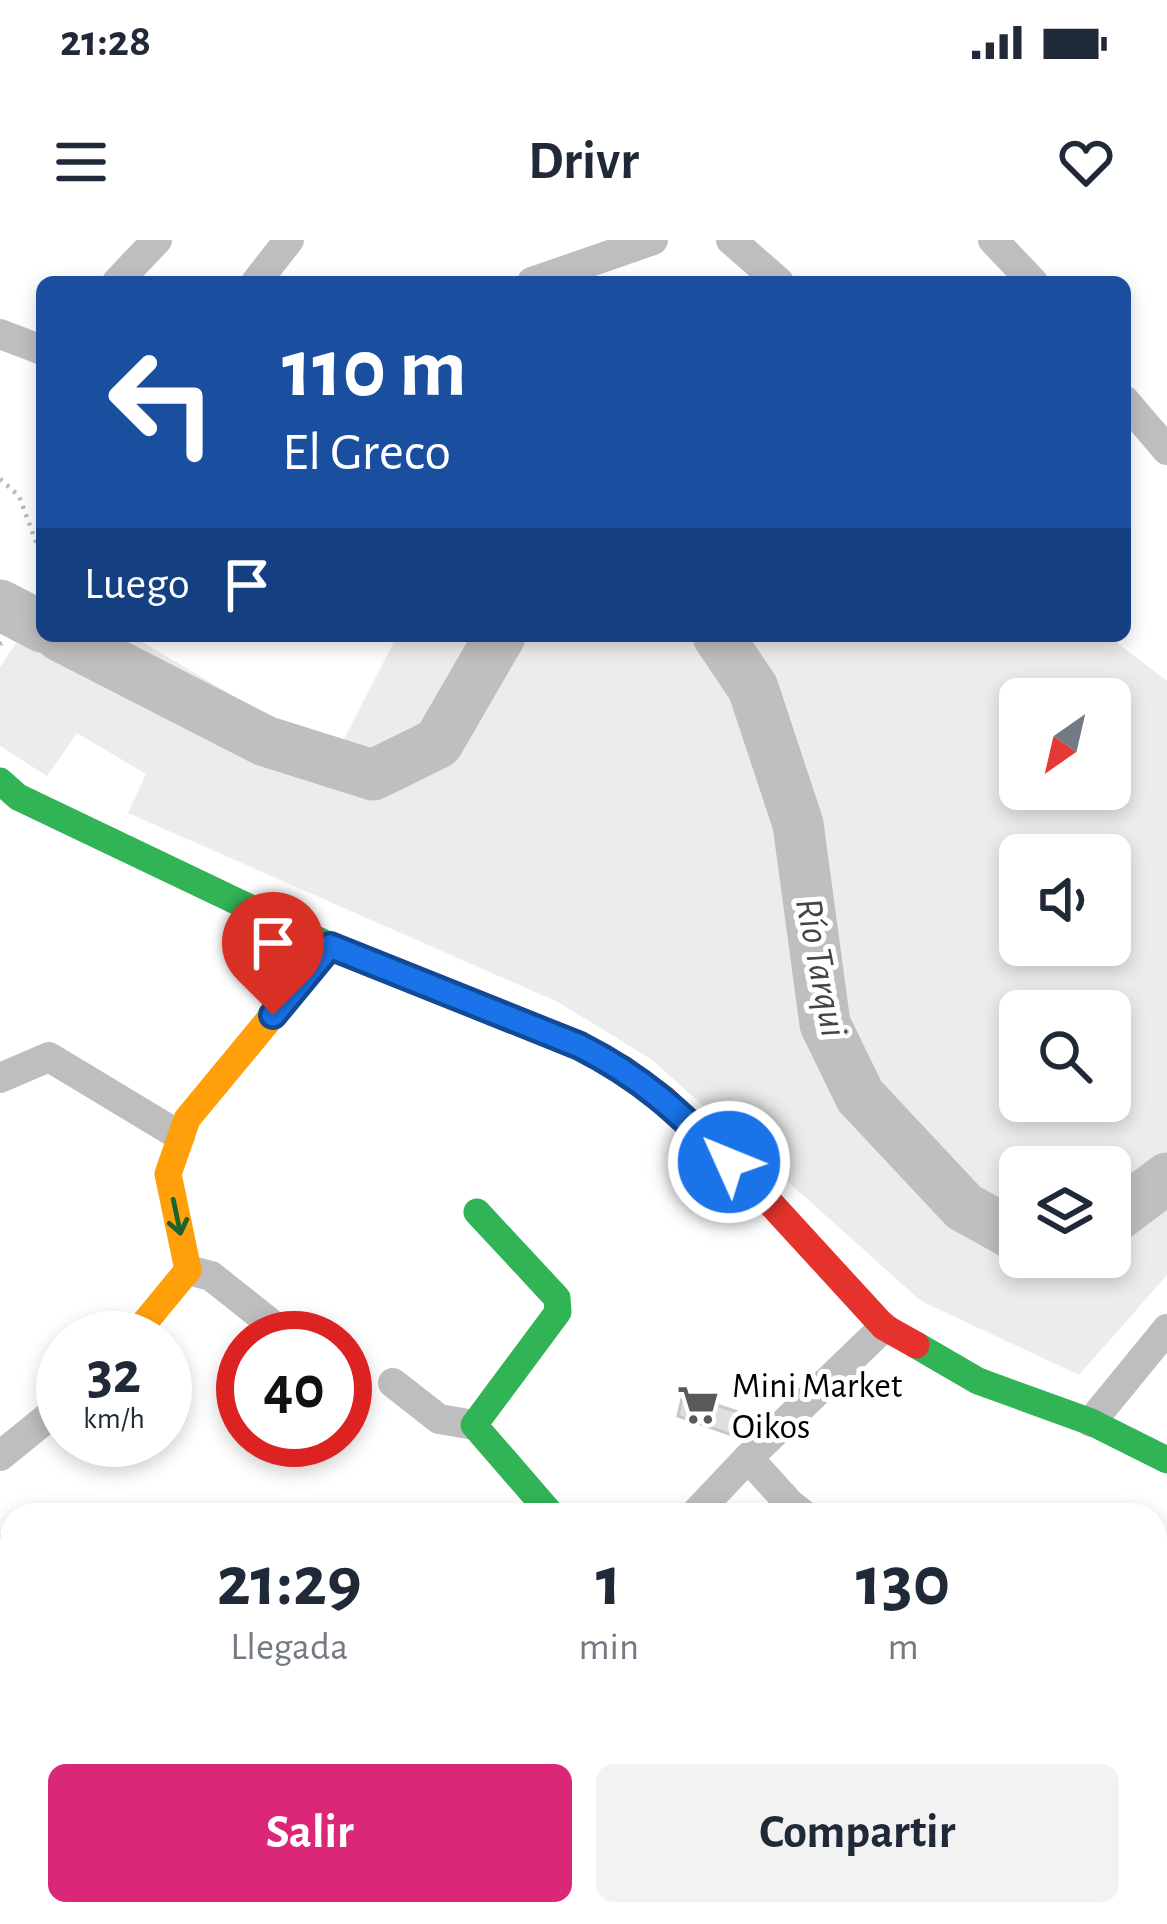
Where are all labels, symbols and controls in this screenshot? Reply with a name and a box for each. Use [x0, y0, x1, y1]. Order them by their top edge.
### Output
text: 21:28 [60, 19, 151, 64]
icon: menu [48, 129, 114, 195]
icon: heart [1053, 129, 1119, 195]
text: Drivr [528, 135, 639, 189]
icon: left [84, 324, 240, 480]
text: 110 m [282, 328, 467, 412]
text: El Greco [282, 426, 451, 480]
icon: arrive [214, 552, 280, 618]
text: Luego [84, 562, 190, 607]
north arrow [999, 678, 1131, 810]
map controls [999, 678, 1131, 1278]
button: sound [999, 834, 1131, 966]
pin [222, 892, 324, 1015]
water label: Río Tarqui [788, 895, 853, 1040]
icon: arrive [240, 910, 306, 976]
button: search [999, 990, 1131, 1122]
position arrow [666, 1099, 792, 1225]
button: layers [999, 1146, 1131, 1278]
one-way arrow [167, 1198, 190, 1236]
speed limit sign: 40 [216, 1311, 372, 1467]
text: 32 [87, 1344, 141, 1404]
place label: Mini Market Oikos [732, 1368, 903, 1445]
supermarket icon: Mini Market Oikos [675, 1382, 721, 1428]
text: km/h [83, 1404, 145, 1434]
text: 21:29 [217, 1546, 362, 1618]
text: 1 [596, 1546, 622, 1618]
text: 130 [856, 1546, 950, 1618]
text: Llegada [230, 1628, 348, 1667]
text: min [578, 1628, 639, 1667]
text: m [887, 1628, 919, 1667]
button: Salir [48, 1764, 572, 1902]
button: Compartir [596, 1764, 1119, 1902]

